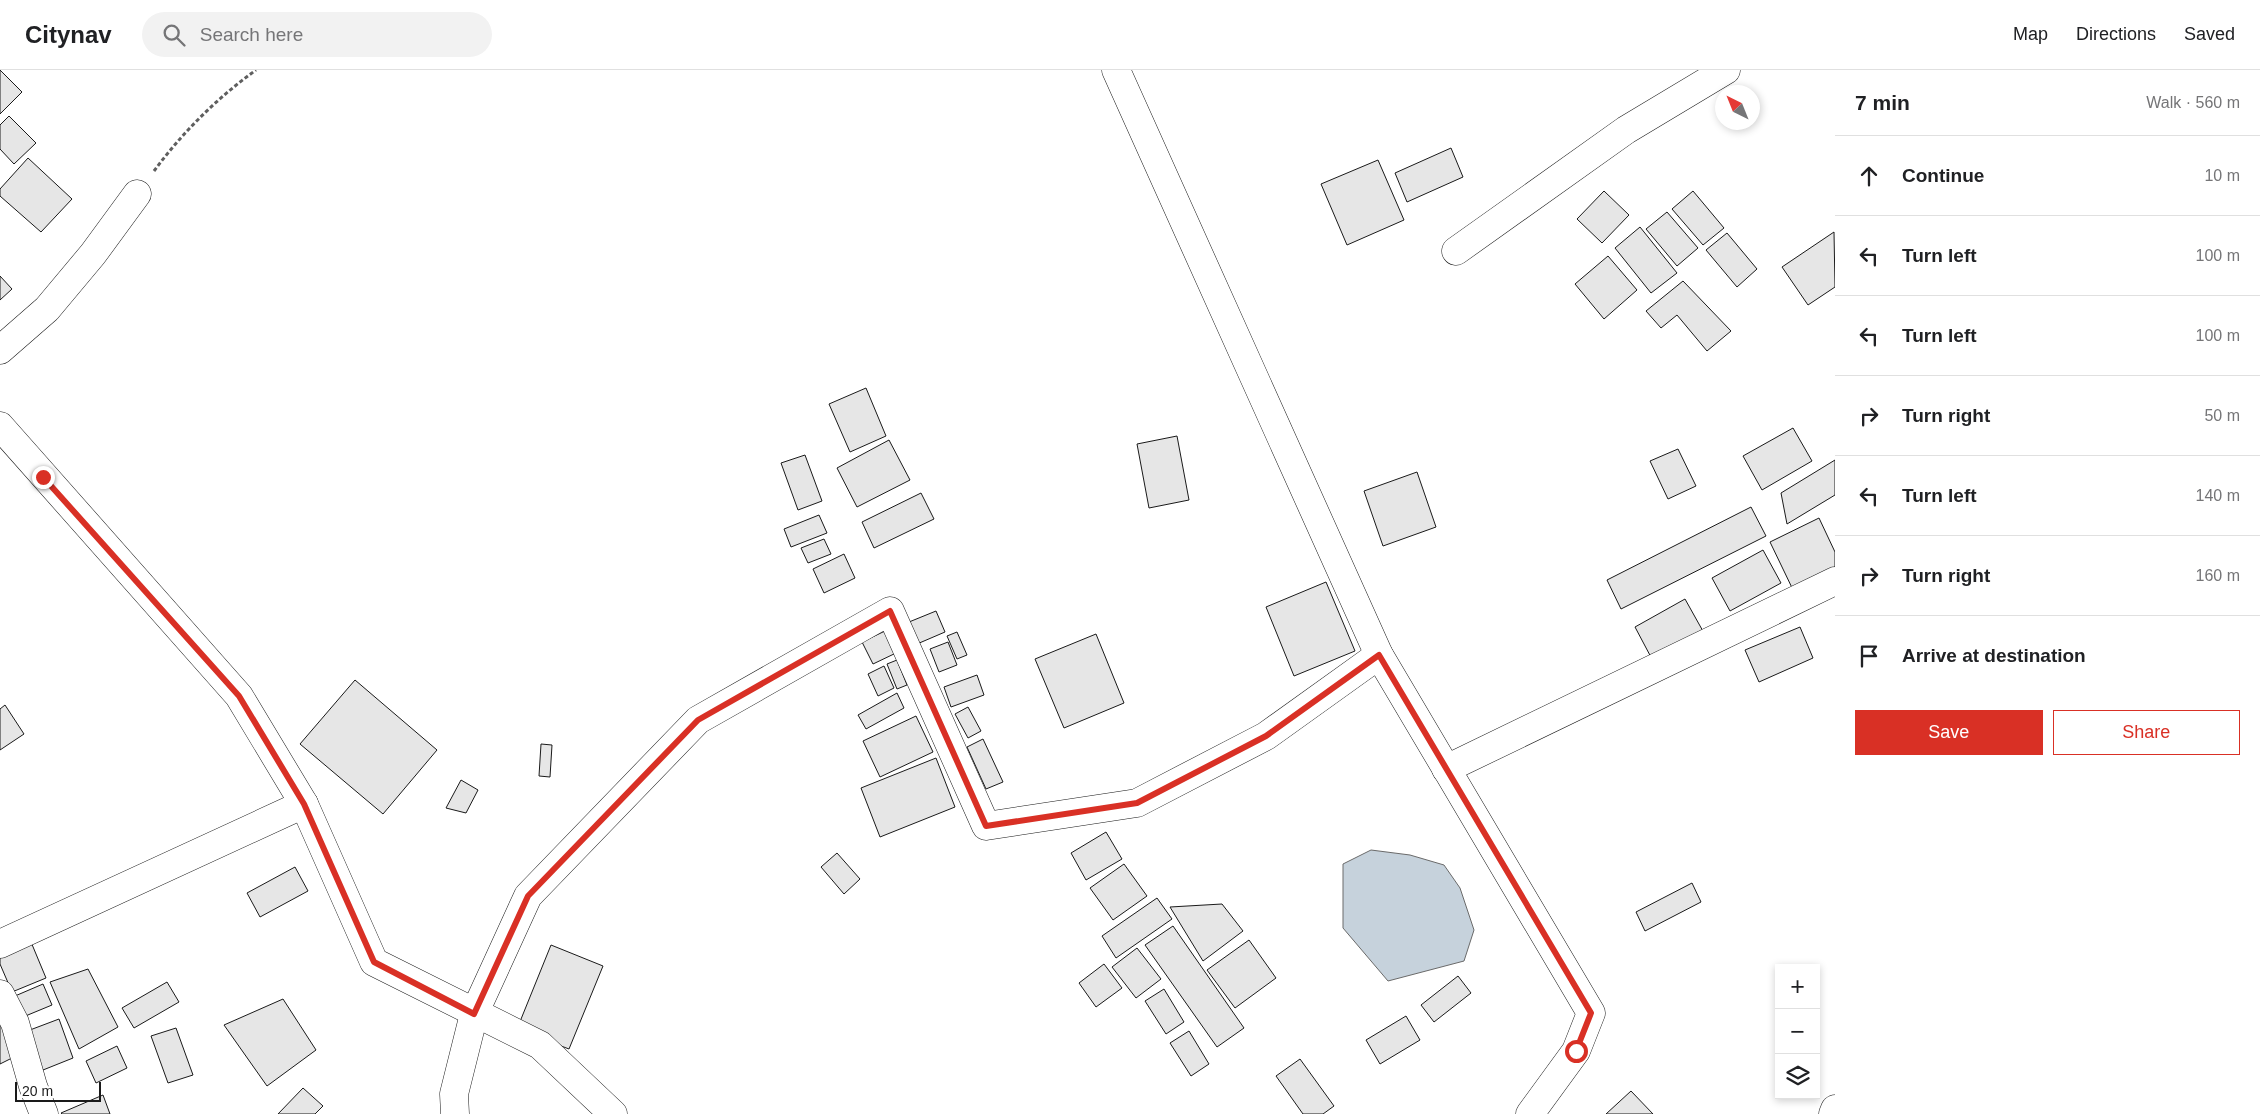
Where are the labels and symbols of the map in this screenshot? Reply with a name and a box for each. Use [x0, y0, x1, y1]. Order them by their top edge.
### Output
north arrow [1715, 85, 1760, 130]
route end [32, 466, 55, 489]
route start [1565, 1040, 1588, 1063]
scale bar [15, 1079, 101, 1102]

